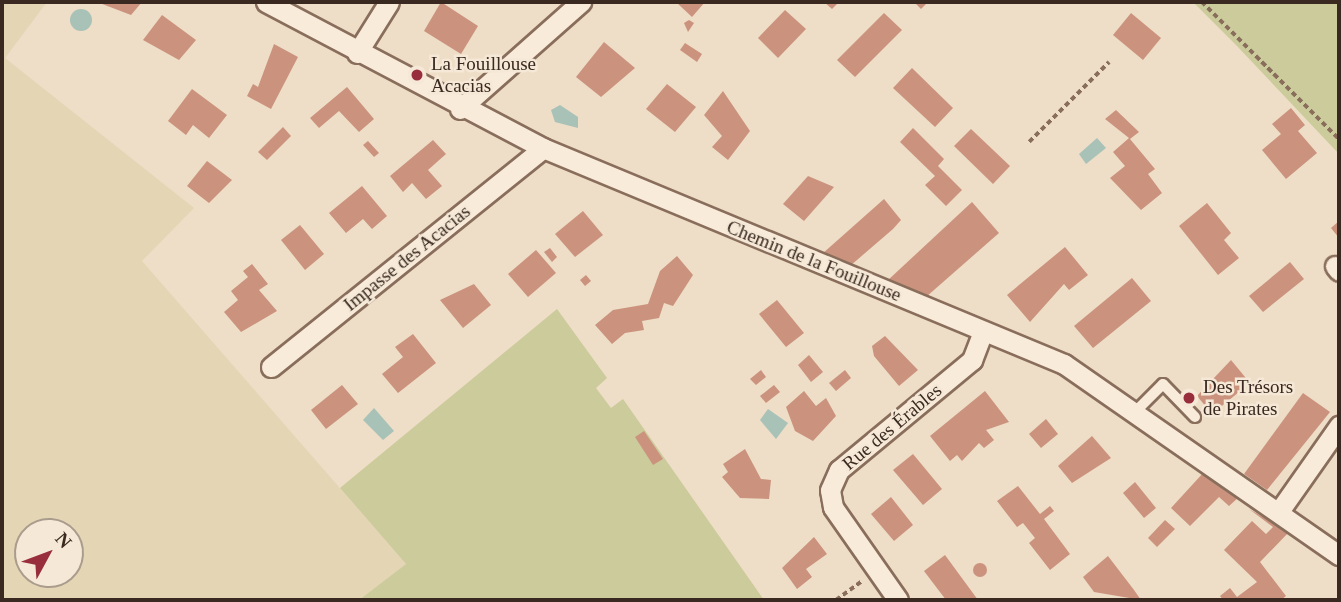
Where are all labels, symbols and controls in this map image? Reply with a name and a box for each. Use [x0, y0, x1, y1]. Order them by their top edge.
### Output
place label: La Fouillouse Acacias [431, 53, 536, 97]
marker: La Fouillouse Acacias [409, 67, 425, 83]
street label: Impasse des Acacias [339, 200, 475, 316]
street label: Chemin de la Fouillouse [723, 216, 905, 306]
place label: Des Trésors de Pirates [1203, 376, 1294, 420]
street label: Rue des Érables [838, 379, 946, 475]
marker: Des Trésors de Pirates [1181, 390, 1197, 406]
north arrow [14, 518, 84, 588]
text: N [51, 528, 76, 552]

